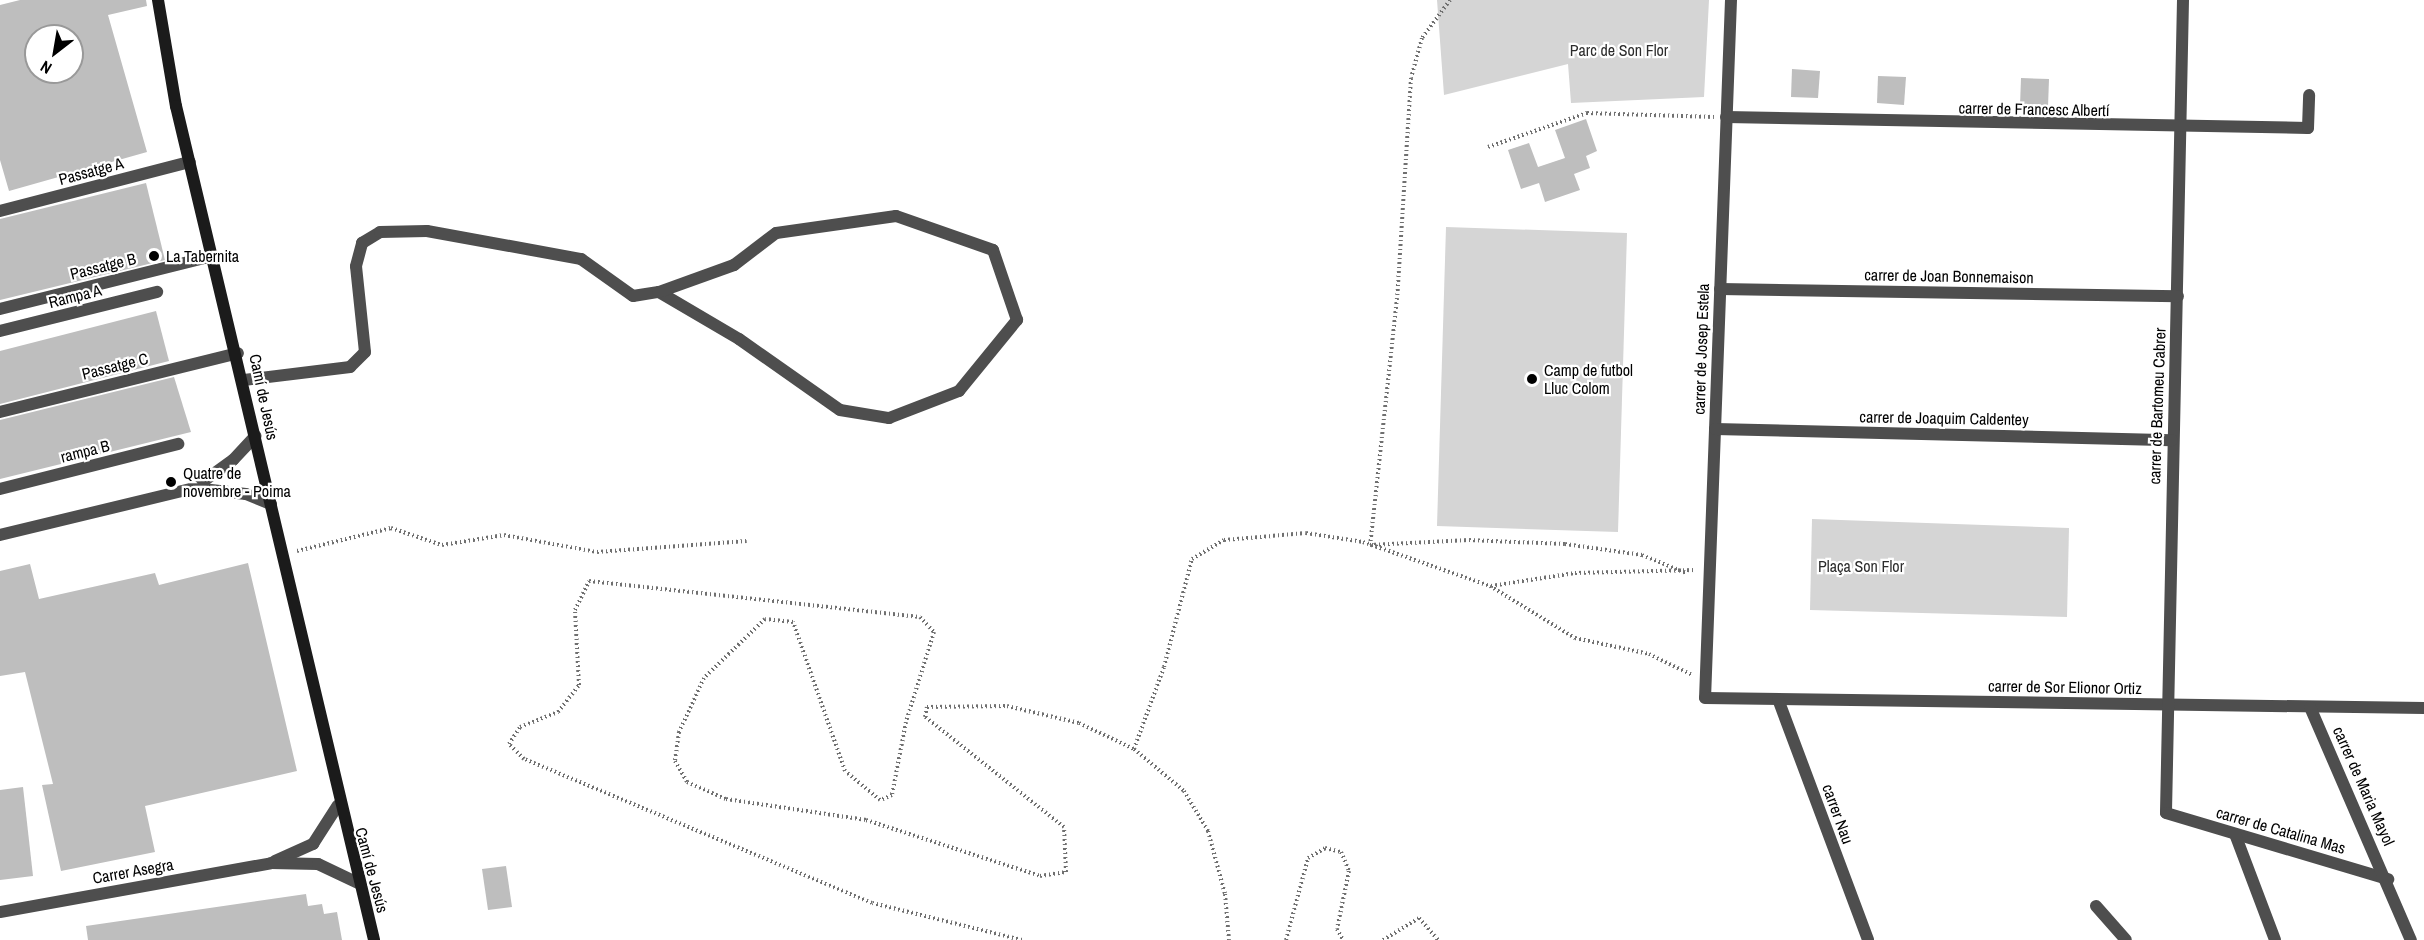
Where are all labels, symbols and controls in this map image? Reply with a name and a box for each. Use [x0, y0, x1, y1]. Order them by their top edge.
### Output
north arrow [24, 24, 84, 84]
park label: Parc de Son Flor [1570, 40, 1668, 60]
text: N [36, 56, 55, 80]
street label: carrer de Francesc Albertí [1958, 98, 2110, 120]
street label: Passatge A [56, 153, 126, 189]
place label: La Tabernita [166, 246, 239, 266]
street label: Passatge B [68, 249, 138, 283]
marker: La Tabernita [147, 249, 161, 263]
street label: carrer de Joan Bonnemaison [1864, 265, 2034, 287]
street label: Rampa A [46, 280, 104, 312]
street label: carrer de Josep Estela [1689, 283, 1713, 415]
street label: carrer de Bartomeu Cabrer [2145, 327, 2169, 485]
street label: Passatge C [80, 348, 150, 384]
street label: Camí de Jesús [246, 352, 282, 442]
place label: Camp de futbol Lluc Colom [1544, 360, 1633, 398]
marker: Camp de futbol Lluc Colom [1525, 372, 1539, 386]
street label: carrer de Joaquim Caldentey [1859, 407, 2029, 429]
street label: rampa B [59, 436, 111, 466]
place label: Quatre de novembre - Poima [183, 463, 291, 501]
marker: Quatre de novembre - Poima [164, 475, 178, 489]
park label: Plaça Son Flor [1818, 556, 1904, 576]
street label: carrer de Sor Elionor Ortiz [1988, 676, 2142, 698]
street label: carrer de Maria Mayol [2329, 723, 2399, 849]
street label: carrer Nau [1818, 782, 1858, 846]
street label: carrer de Catalina Mas [2214, 802, 2348, 858]
street label: Camí de Jesús [351, 825, 393, 915]
street label: Carrer Asegra [91, 854, 175, 888]

